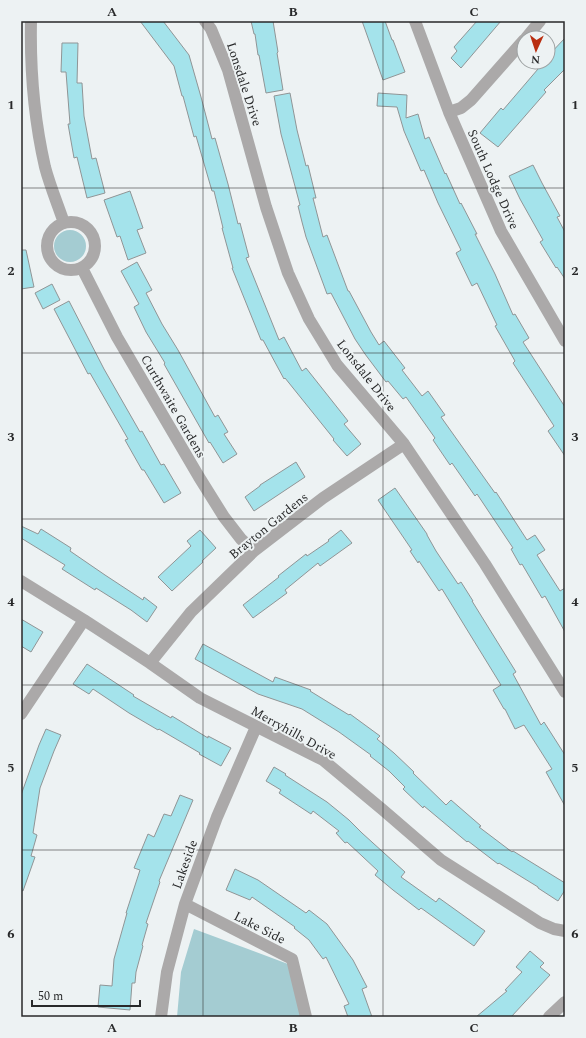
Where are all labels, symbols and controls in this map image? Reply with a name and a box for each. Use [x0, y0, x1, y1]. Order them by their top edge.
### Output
text: A [107, 2, 117, 22]
text: B [288, 2, 298, 22]
text: C [469, 2, 479, 22]
north arrow [516, 30, 556, 70]
street label: Lonsdale Drive [221, 40, 267, 129]
text: N [531, 51, 540, 68]
text: 1 [7, 95, 15, 115]
text: 1 [571, 95, 579, 115]
street label: South Lodge Drive [462, 126, 524, 233]
text: 2 [7, 261, 15, 281]
text: 2 [571, 261, 579, 281]
street label: Lonsdale Drive [331, 335, 401, 416]
street label: Curthwaite Gardens [135, 351, 211, 462]
text: 3 [7, 427, 15, 447]
text: 3 [571, 427, 579, 447]
street label: Brayton Gardens [225, 487, 313, 564]
text: 4 [7, 592, 15, 612]
text: 4 [571, 592, 579, 612]
street label: Merryhills Drive [247, 701, 340, 765]
text: 5 [7, 758, 15, 778]
text: 5 [571, 758, 579, 778]
street label: Lakeside [167, 837, 203, 892]
street label: Lake Side [230, 906, 289, 949]
text: 6 [7, 924, 15, 944]
text: 6 [571, 924, 579, 944]
scale bar [32, 982, 140, 1008]
text: 50 m [38, 987, 63, 1006]
text: A [107, 1018, 117, 1038]
text: B [288, 1018, 298, 1038]
text: C [469, 1018, 479, 1038]

